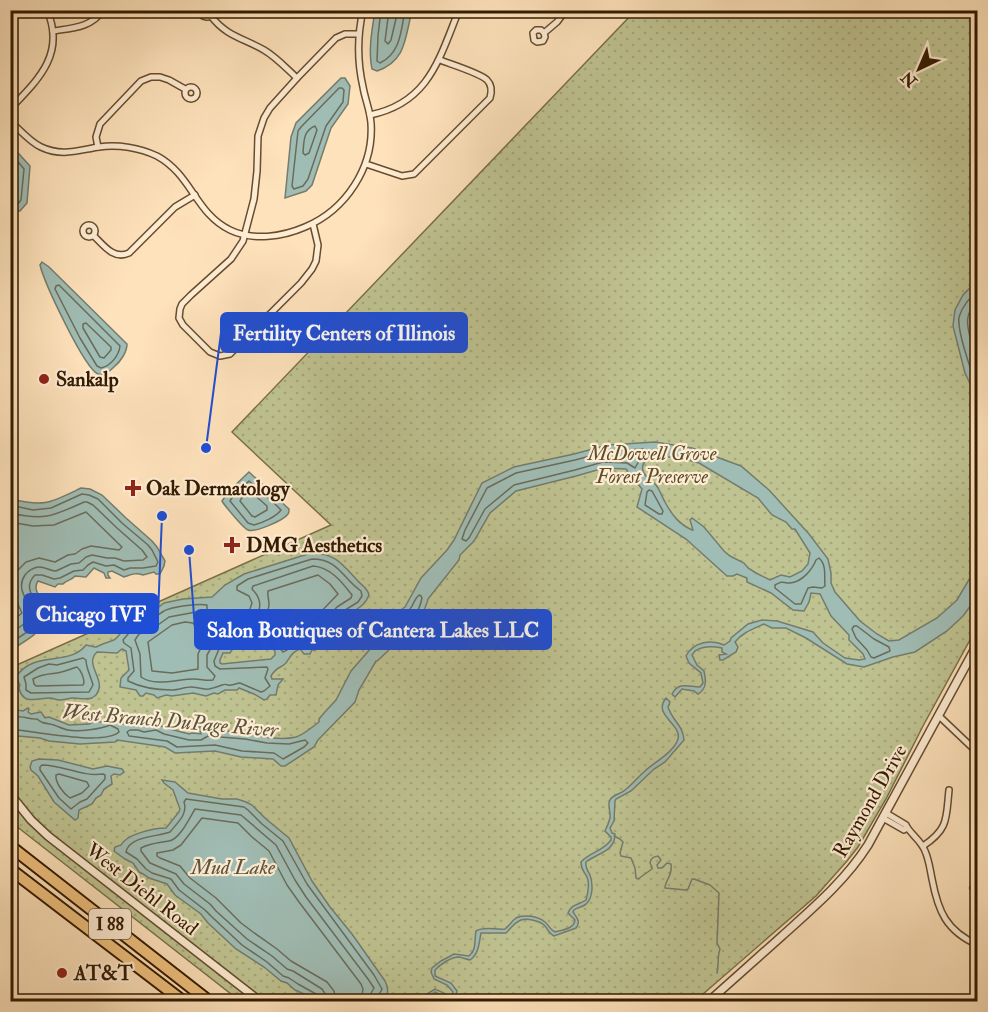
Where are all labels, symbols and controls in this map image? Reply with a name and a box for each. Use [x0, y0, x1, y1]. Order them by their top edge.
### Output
north arrow [889, 39, 949, 99]
text: N [897, 66, 922, 92]
callout: Fertility Centers of Illinois [221, 313, 467, 352]
text: Fertility Centers of Illinois [233, 320, 455, 347]
place label: Sankalp [56, 367, 119, 393]
marker: Sankalp [37, 372, 51, 386]
park label: McDowell Grove Forest Preserve [587, 441, 717, 489]
place label: Oak Dermatology [146, 476, 291, 502]
marker: Oak Dermatology [124, 479, 142, 497]
place label: DMG Aesthetics [246, 533, 382, 558]
marker: DMG Aesthetics [223, 536, 241, 554]
callout: Chicago IVF [24, 594, 158, 633]
text: Chicago IVF [36, 601, 146, 628]
callout: Salon Boutiques of Cantera Lakes LLC [195, 610, 551, 649]
text: Salon Boutiques of Cantera Lakes LLC [207, 617, 539, 644]
water label: West Branch DuPage River [61, 698, 280, 744]
street label: Raymond Drive [828, 740, 912, 862]
street label: West Diehl Road [80, 837, 203, 941]
water label: Mud Lake [189, 854, 276, 881]
road number: I 88 [89, 909, 131, 939]
place label: AT&T [73, 961, 133, 986]
marker: AT&T [55, 966, 69, 980]

